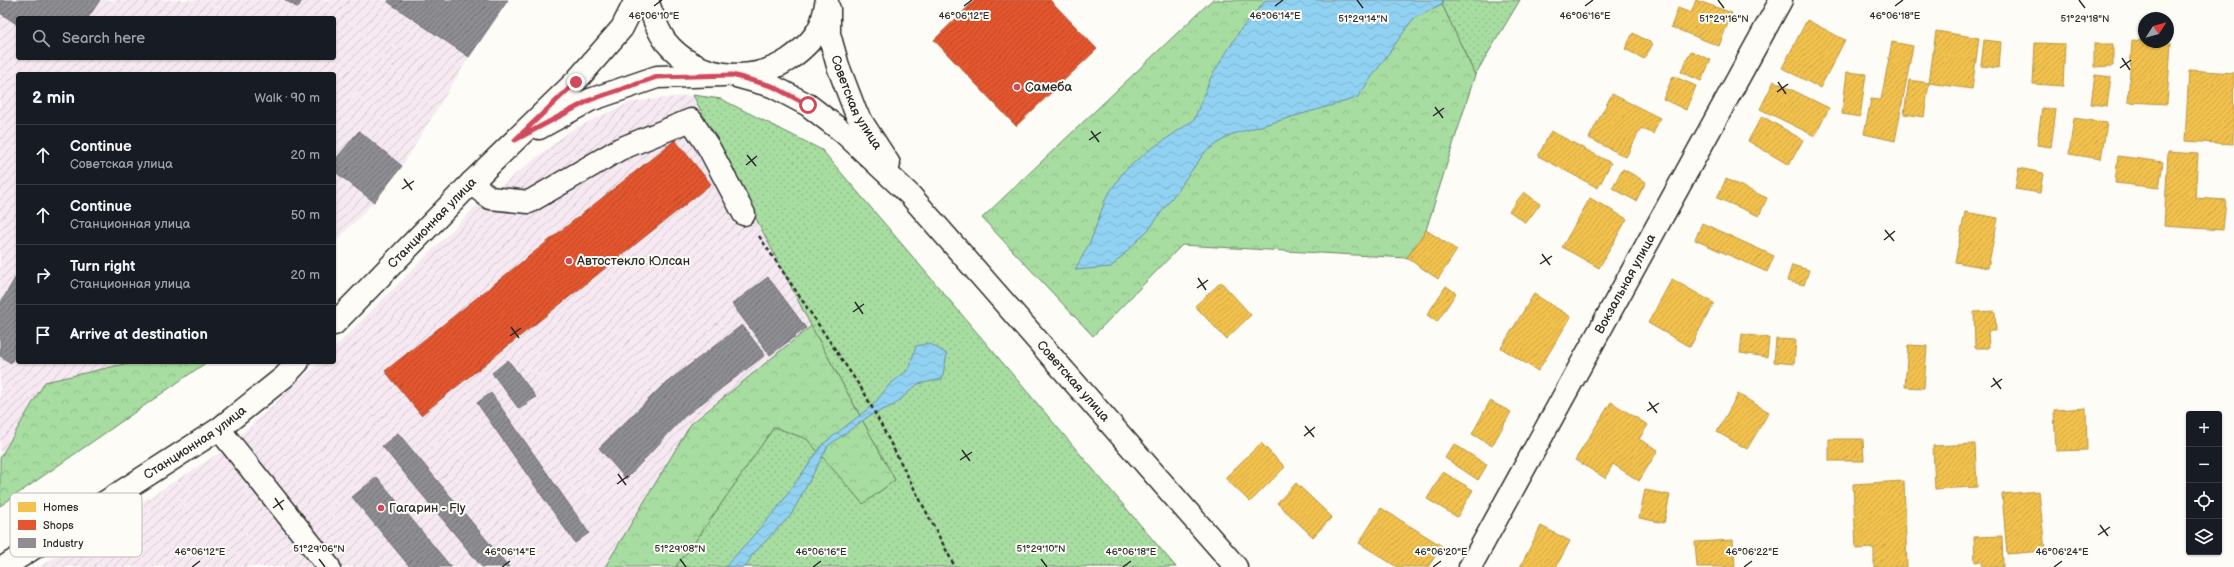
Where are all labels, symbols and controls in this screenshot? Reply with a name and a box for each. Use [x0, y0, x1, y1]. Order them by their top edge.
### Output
text: 46°06'10"E [629, 10, 680, 22]
text: 46°06'12"E [939, 10, 990, 22]
text: 46°06'14"E [1249, 10, 1301, 22]
text: 46°06'16"E [1559, 10, 1611, 22]
text: 46°06'18"E [1870, 10, 1921, 22]
north arrow [2138, 12, 2174, 48]
text: 51°29'14"N [1338, 13, 1388, 25]
text: 51°29'16"N [1699, 13, 1749, 25]
text: 51°29'18"N [2060, 13, 2110, 25]
search box [16, 16, 336, 60]
icon: search [30, 27, 52, 49]
text: Search here [62, 29, 145, 48]
street label: Советская улица [827, 53, 886, 153]
route end [567, 73, 585, 91]
place label: Самеба [1025, 79, 1072, 95]
marker: Самеба [1012, 82, 1022, 92]
text: 2 min [32, 88, 75, 108]
text: Walk · 90 m [254, 90, 320, 106]
route start [799, 96, 817, 114]
text: Continue [70, 137, 132, 156]
icon: ahead [32, 144, 54, 166]
text: 20 m [290, 147, 320, 163]
text: Советская улица [70, 156, 173, 172]
street label: Станционная улица [385, 174, 480, 272]
text: Continue [70, 197, 132, 216]
icon: ahead [32, 204, 54, 226]
text: 50 m [291, 207, 320, 223]
text: Станционная улица [70, 216, 190, 232]
street label: Вокзальная улица [1591, 231, 1659, 337]
place label: Автостекло Юлсан [576, 253, 690, 269]
marker: Автостекло Юлсан [564, 256, 574, 266]
text: Turn right [70, 257, 135, 276]
icon: right [32, 264, 54, 286]
text: 20 m [290, 267, 320, 283]
text: Станционная улица [70, 276, 190, 292]
icon: arrive [32, 324, 54, 346]
text: Arrive at destination [70, 325, 208, 344]
street label: Советская улица [1033, 337, 1113, 425]
street label: Станционная улица [141, 402, 250, 483]
map controls [2186, 411, 2222, 555]
button: + [2186, 411, 2222, 447]
button: − [2186, 447, 2222, 483]
button: locate [2186, 483, 2222, 519]
legend [10, 493, 142, 557]
place label: Гагарин - Fly [389, 500, 466, 516]
text: Homes [43, 501, 79, 514]
marker: Гагарин - Fly [376, 503, 386, 513]
text: Shops [43, 519, 74, 532]
button: layers [2186, 519, 2222, 555]
text: Industry [43, 537, 83, 550]
text: 51°29'06"N [293, 543, 345, 555]
text: 51°29'08"N [654, 543, 706, 555]
text: 51°29'10"N [1016, 543, 1066, 555]
text: 46°06'12"E [175, 546, 226, 558]
text: 46°06'14"E [484, 546, 536, 558]
text: 46°06'16"E [795, 546, 847, 558]
text: 46°06'18"E [1106, 546, 1157, 558]
text: 46°06'20"E [1415, 546, 1468, 558]
text: 46°06'22"E [1726, 546, 1779, 558]
text: 46°06'24"E [2035, 546, 2089, 558]

